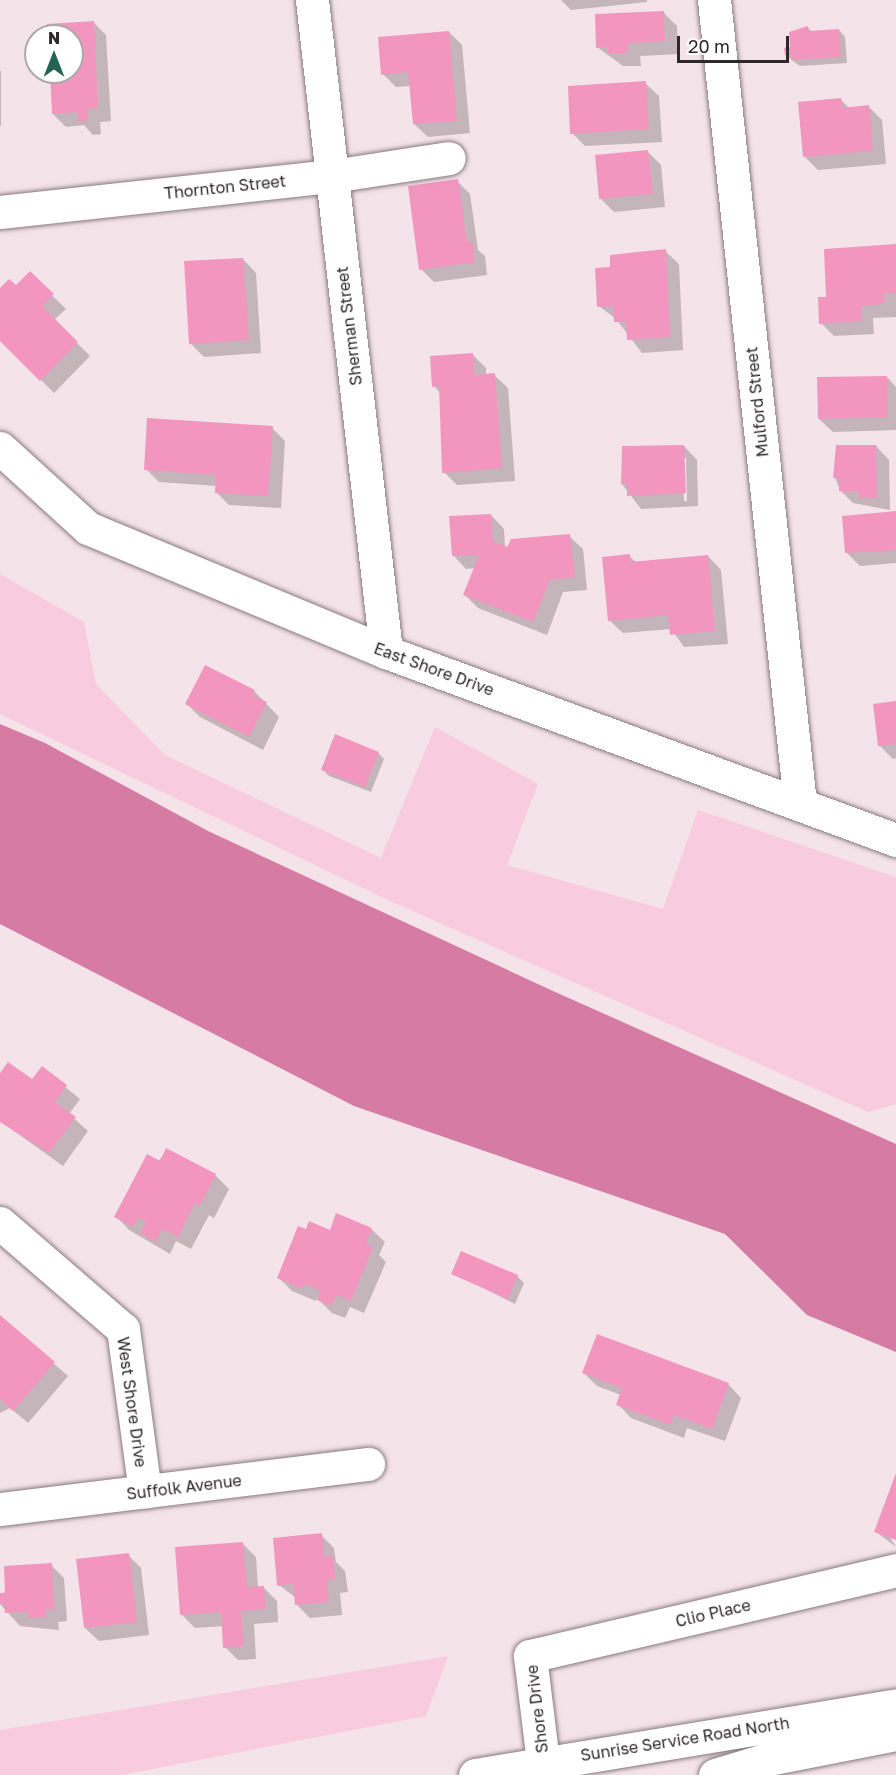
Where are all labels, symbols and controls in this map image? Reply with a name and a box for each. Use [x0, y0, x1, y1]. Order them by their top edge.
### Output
north arrow [24, 24, 84, 84]
scale bar [680, 24, 792, 62]
text: N [48, 28, 60, 48]
text: 20 m [688, 35, 730, 57]
street label: Thornton Street [163, 171, 287, 203]
street label: Sherman Street [332, 265, 366, 387]
street label: Mulford Street [742, 346, 772, 458]
street label: East Shore Drive [371, 638, 497, 700]
street label: West Shore Drive [113, 1336, 151, 1468]
street label: Suffolk Avenue [125, 1470, 243, 1504]
street label: Clio Place [674, 1595, 752, 1631]
street label: Shore Drive [522, 1664, 552, 1754]
street label: Sunrise Service Road North [579, 1713, 791, 1765]

